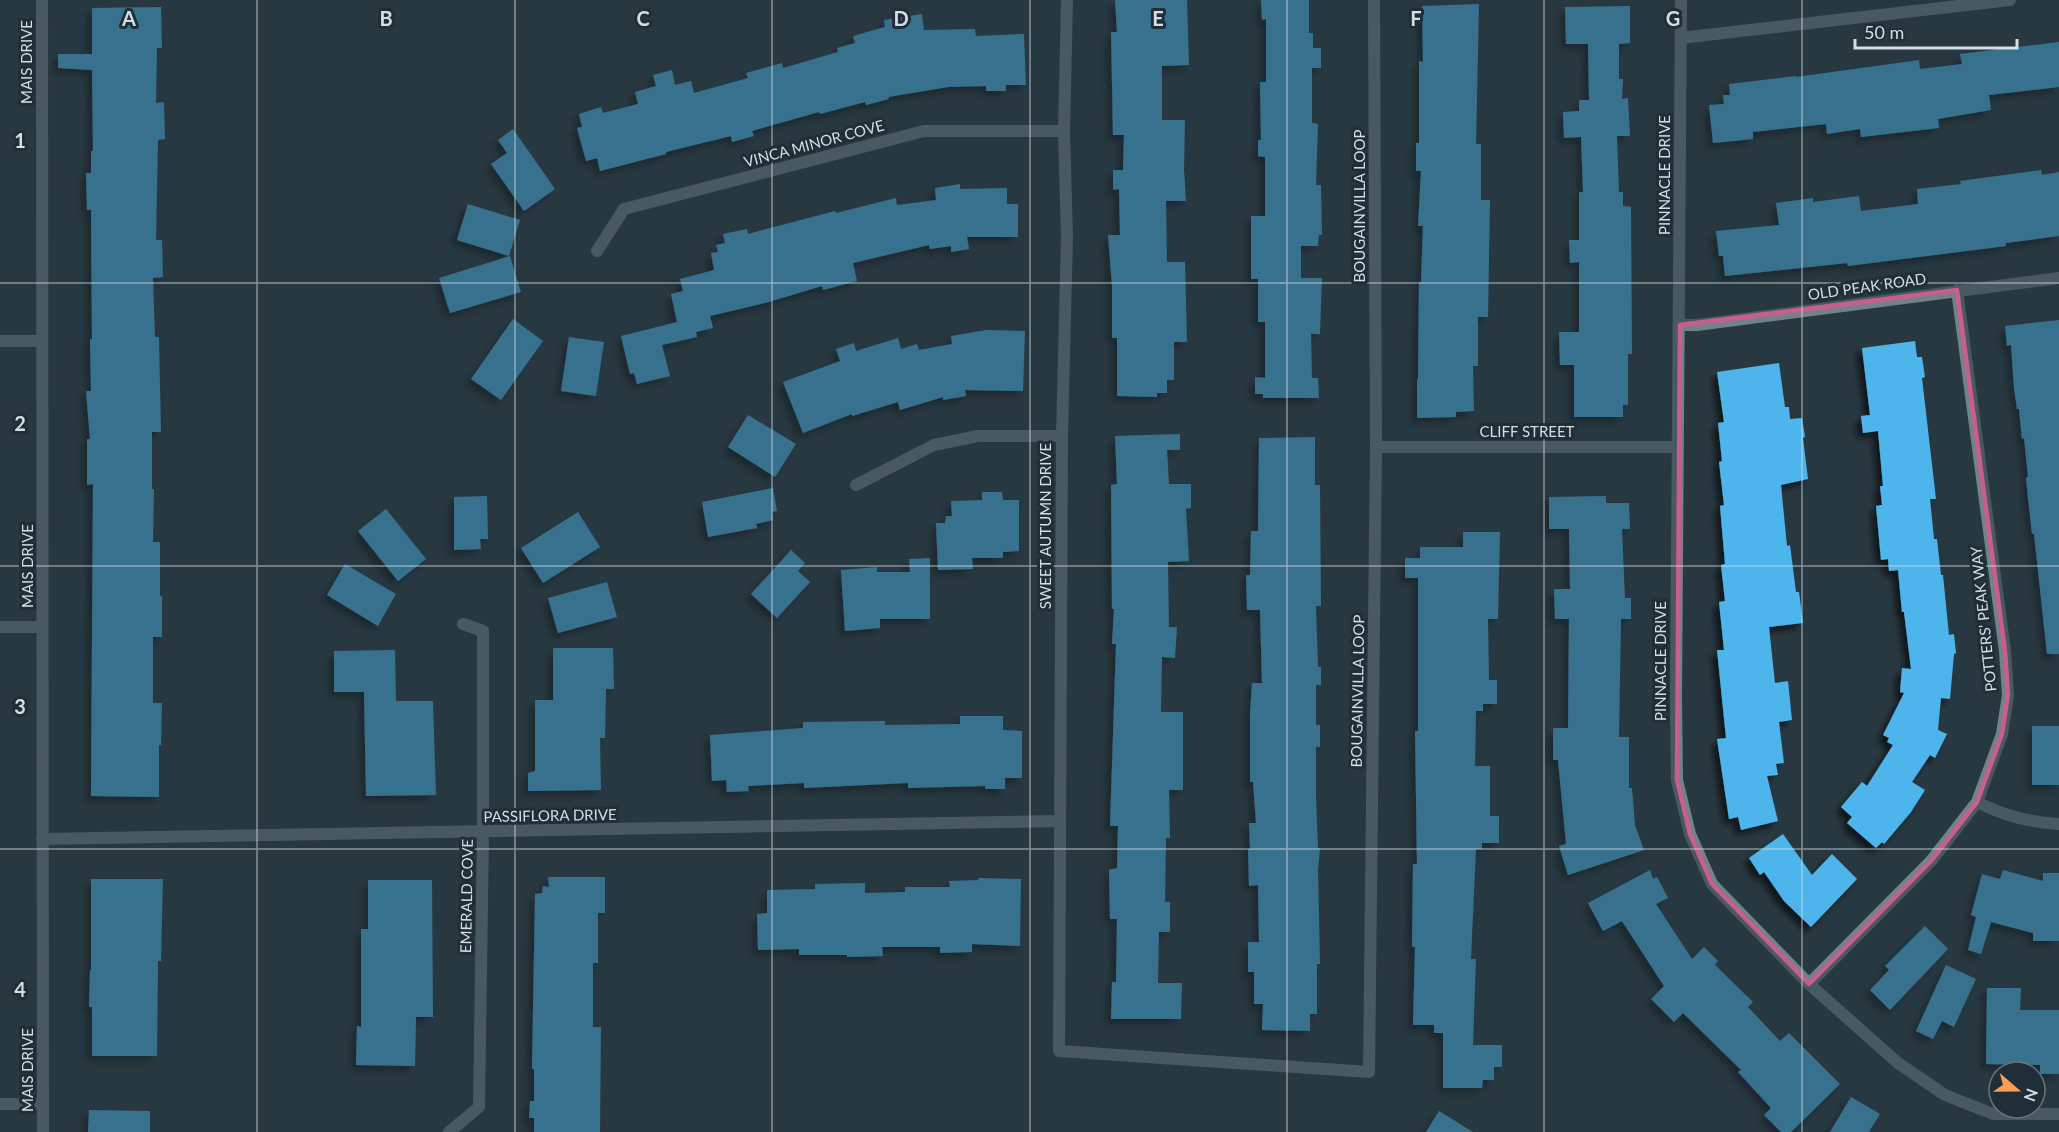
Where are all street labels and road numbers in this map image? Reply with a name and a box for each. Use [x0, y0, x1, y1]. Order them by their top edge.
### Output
street label: MAIS DRIVE [17, 20, 35, 104]
street label: PINNACLE DRIVE [1655, 115, 1673, 235]
street label: VINCA MINOR COVE [742, 116, 886, 170]
street label: BOUGAINVILLA LOOP [1350, 130, 1368, 282]
street label: OLD PEAK ROAD [1807, 269, 1927, 303]
street label: CLIFF STREET [1480, 422, 1575, 440]
street label: SWEET AUTUMN DRIVE [1036, 443, 1054, 609]
street label: MAIS DRIVE [18, 524, 36, 608]
street label: POTTERS' PEAK WAY [1966, 545, 2000, 693]
street label: PINNACLE DRIVE [1651, 601, 1669, 721]
street label: BOUGAINVILLA LOOP [1347, 614, 1367, 768]
street label: PASSIFLORA DRIVE [483, 805, 617, 825]
street label: EMERALD COVE [456, 839, 476, 953]
street label: MAIS DRIVE [18, 1028, 36, 1112]

